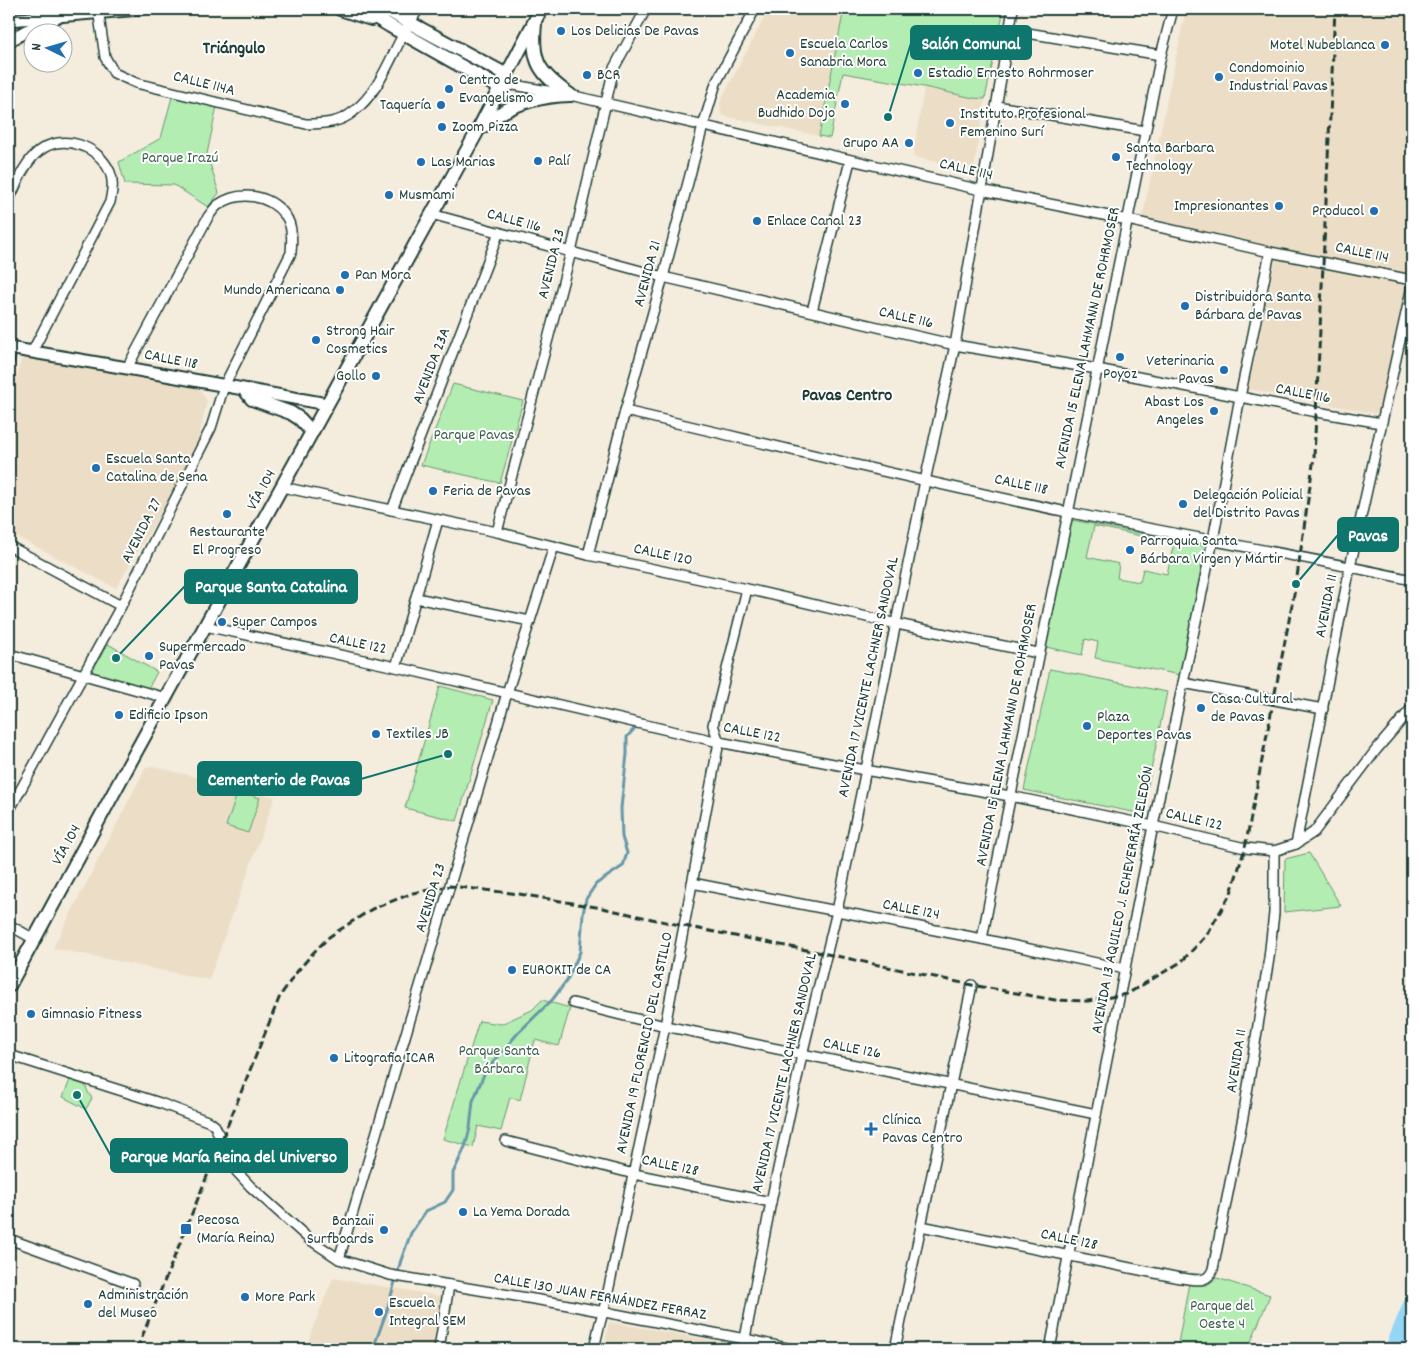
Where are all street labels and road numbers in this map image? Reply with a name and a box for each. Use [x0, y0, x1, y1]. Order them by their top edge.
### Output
street label: CALLE 114A [171, 65, 238, 103]
street label: CALLE 114 [937, 153, 995, 187]
street label: CALLE 116 [484, 203, 544, 239]
street label: AVENIDA 15 ELENA LAHMANN DE ROHRMOSER [1049, 205, 1127, 471]
street label: AVENIDA 23 [532, 227, 572, 301]
street label: CALLE 114 [1333, 236, 1391, 270]
street label: AVENIDA 21 [628, 238, 668, 310]
street label: CALLE 116 [876, 301, 936, 335]
street label: AVENIDA 23A [407, 324, 457, 407]
street label: CALLE 118 [142, 344, 200, 376]
street label: CALLE 116 [1274, 377, 1333, 411]
street label: VÍA 104 [241, 465, 283, 515]
street label: CALLE 118 [992, 468, 1050, 502]
street label: AVENIDA 27 [116, 494, 168, 568]
street label: CALLE 120 [631, 538, 695, 572]
street label: AVENIDA 17 VICENTE LACHNER SANDOVAL [832, 554, 906, 800]
street label: AVENIDA 11 [1310, 572, 1344, 640]
street label: AVENIDA 15 ELENA LAHMANN DE ROHRMOSER [970, 602, 1044, 868]
street label: CALLE 122 [327, 627, 389, 661]
street label: CALLE 122 [721, 716, 783, 750]
street label: AVENIDA 13 AQUILEO J. ECHEVERRÍA ZELEDÓN [1086, 764, 1160, 1036]
street label: CALLE 122 [1163, 802, 1225, 838]
street label: VÍA 104 [46, 820, 88, 870]
street label: AVENIDA 23 [410, 861, 452, 935]
street label: CALLE 124 [880, 893, 942, 927]
street label: AVENIDA 19 FLORENCIO DEL CASTILLO [610, 930, 680, 1156]
street label: AVENIDA 17 VICENTE LACHNER SANDOVAL [746, 950, 824, 1195]
street label: AVENIDA 11 [1221, 1027, 1253, 1095]
street label: CALLE 126 [821, 1032, 883, 1066]
street label: CALLE 128 [639, 1149, 701, 1183]
street label: CALLE 128 [1038, 1223, 1100, 1257]
street label: CALLE 130 JUAN FERNÁNDEZ FERRAZ [492, 1267, 708, 1327]

